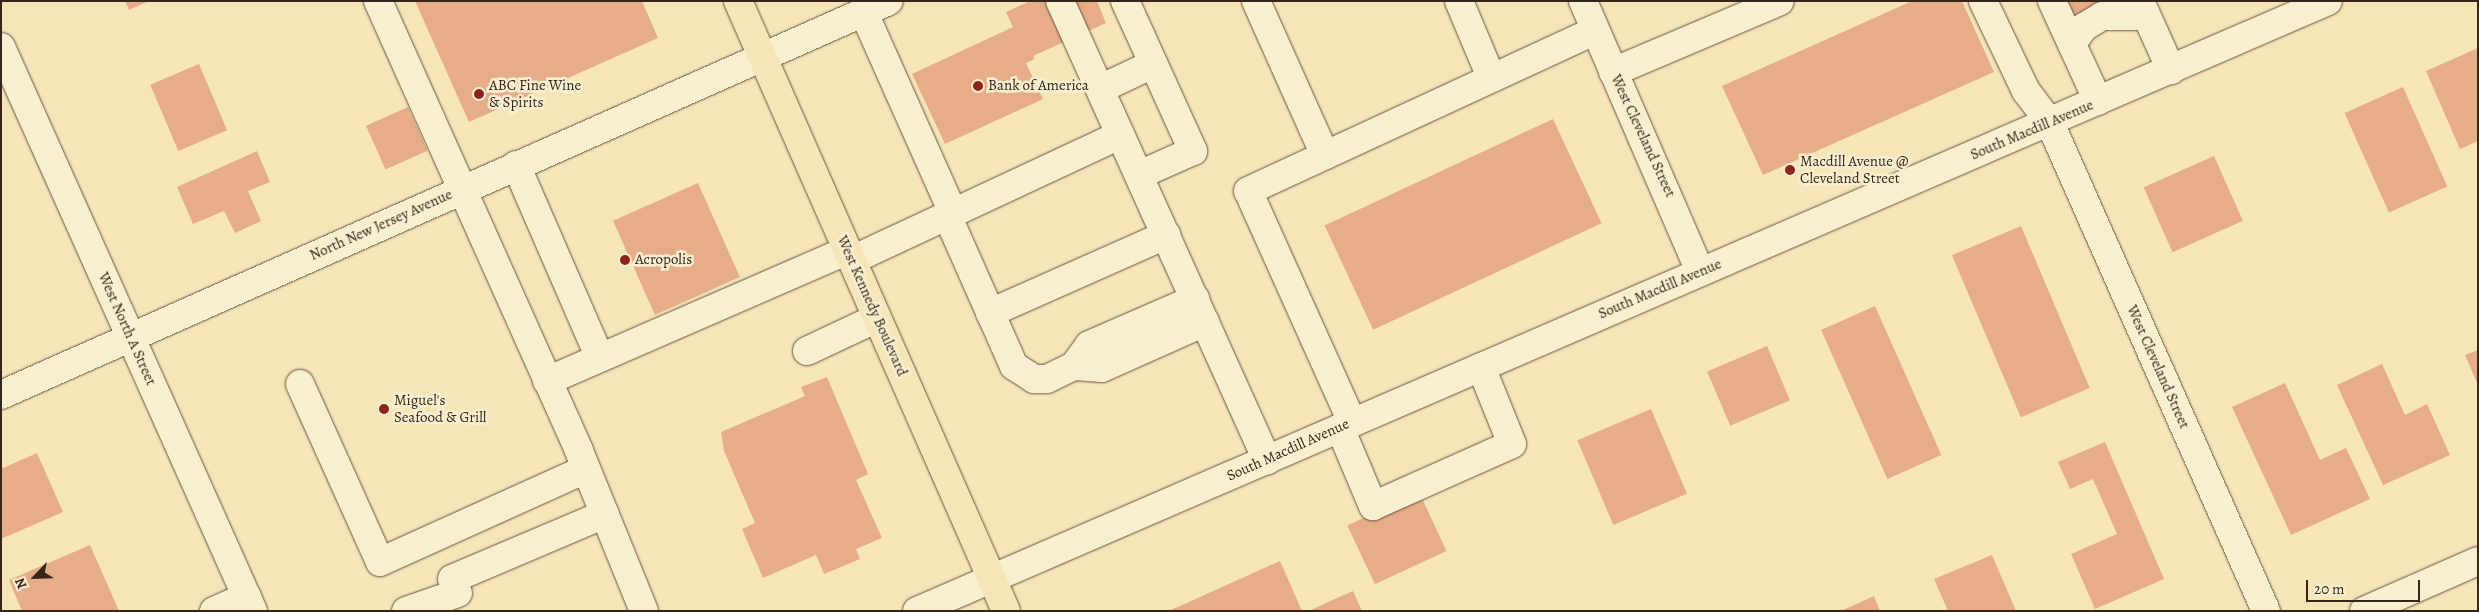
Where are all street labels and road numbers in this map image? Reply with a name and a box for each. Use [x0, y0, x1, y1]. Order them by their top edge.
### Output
street label: West Cleveland Street [1607, 72, 1679, 200]
street label: South Macdill Avenue [1968, 96, 2096, 164]
street label: North New Jersey Avenue [307, 185, 455, 265]
street label: West Kennedy Boulevard [833, 233, 911, 379]
street label: South Macdill Avenue [1596, 255, 1724, 323]
street label: West North A Street [94, 270, 160, 388]
street label: West Cleveland Street [2123, 302, 2193, 432]
street label: South Macdill Avenue [1224, 415, 1352, 485]

